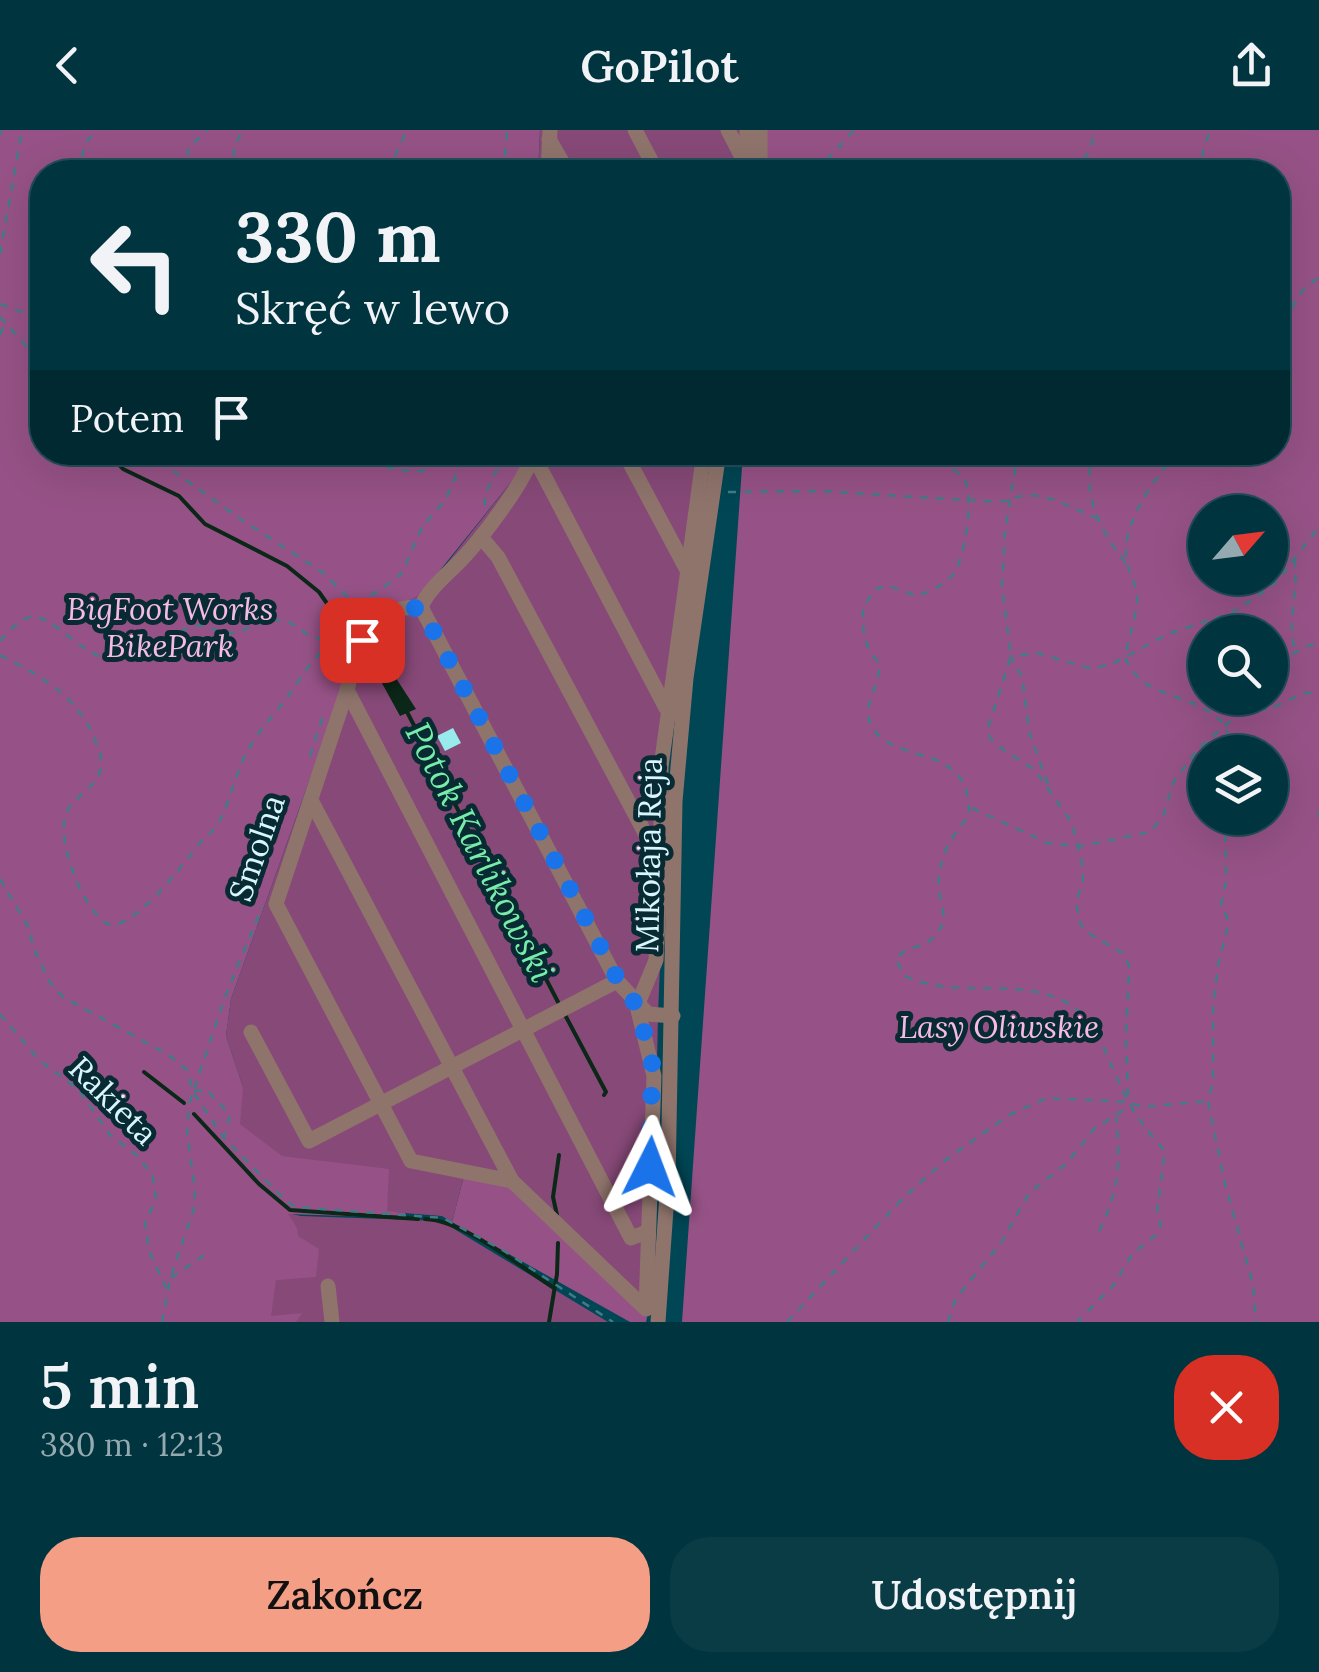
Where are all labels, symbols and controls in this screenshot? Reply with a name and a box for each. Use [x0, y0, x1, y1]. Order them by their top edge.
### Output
text: GoPilot [580, 37, 739, 94]
icon: back [40, 38, 95, 93]
icon: share [1224, 38, 1279, 93]
text: 330 m [235, 192, 441, 281]
icon: left [70, 200, 200, 330]
text: Skręć w lewo [235, 279, 510, 336]
icon: arrive [204, 390, 259, 445]
text: Potem [70, 394, 184, 442]
north arrow [1188, 495, 1288, 595]
map controls [1188, 495, 1288, 835]
park label: BigFoot Works BikePark [66, 588, 274, 666]
pin [320, 598, 405, 683]
icon: arrive [335, 613, 390, 668]
button: search [1188, 615, 1288, 715]
water label: Potok Karlikowski [396, 714, 565, 989]
button: layers [1188, 735, 1288, 835]
street label: Mikołaja Reja [626, 757, 671, 953]
street label: Smolna [219, 789, 294, 906]
park label: Lasy Oliwskie [899, 1006, 1099, 1047]
street label: Rakieta [60, 1048, 166, 1154]
position arrow [598, 1115, 702, 1219]
text: 5 min [40, 1348, 199, 1424]
button: close [1174, 1355, 1279, 1460]
text: 380 m · 12:13 [40, 1424, 224, 1465]
button: Zakończ [40, 1537, 650, 1652]
button: Udostępnij [670, 1537, 1279, 1652]

